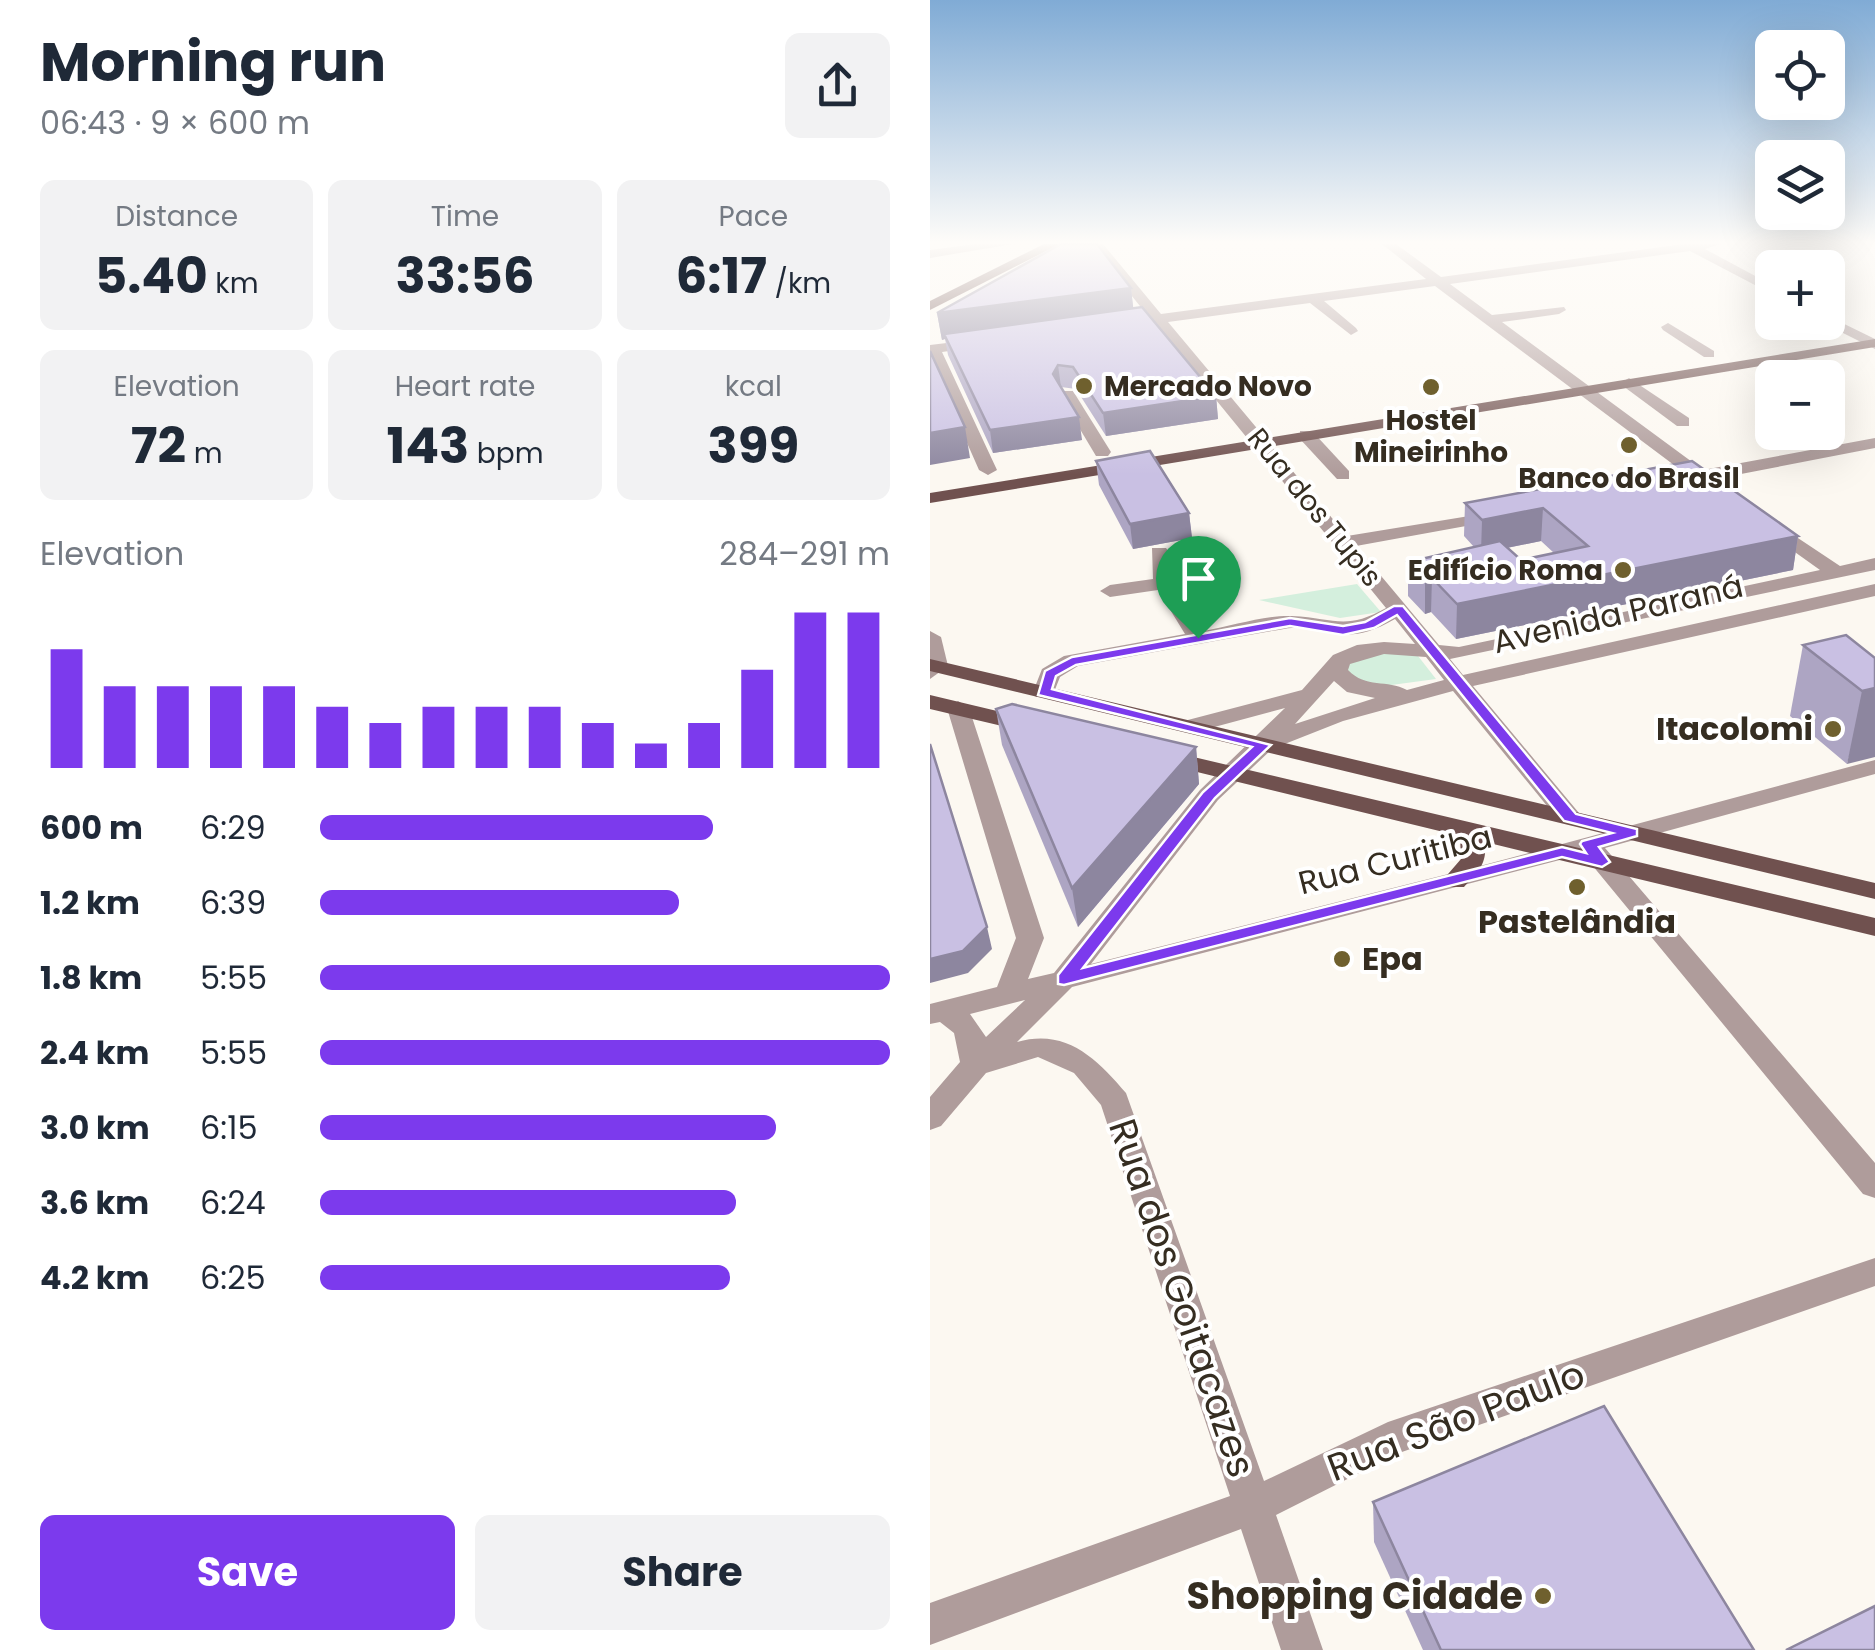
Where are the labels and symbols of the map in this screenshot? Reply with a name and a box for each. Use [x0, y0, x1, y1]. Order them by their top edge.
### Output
place label: Mercado Novo [1104, 367, 1312, 406]
marker: Mercado Novo [1073, 375, 1095, 397]
marker: Hostel Mineirinho [1420, 376, 1442, 398]
place label: Hostel Mineirinho [1354, 401, 1508, 472]
street label: Rua dos Tupis [1238, 420, 1391, 595]
marker: Banco do Brasil [1618, 434, 1640, 456]
place label: Banco do Brasil [1518, 459, 1740, 498]
pin [1156, 536, 1241, 639]
place label: Edifício Roma [1408, 551, 1603, 590]
marker: Edifício Roma [1612, 559, 1634, 581]
street label: Avenida Paraná [1488, 563, 1747, 664]
place label: Itacolomi [1656, 706, 1813, 751]
marker: Itacolomi [1822, 718, 1844, 740]
street label: Rua Curitiba [1293, 814, 1496, 905]
marker: Pastelândia [1566, 876, 1588, 898]
place label: Pastelândia [1478, 899, 1676, 944]
place label: Epa [1362, 936, 1423, 981]
marker: Epa [1331, 948, 1353, 970]
street label: Rua dos Goitacazes [1096, 1112, 1269, 1484]
street label: Rua São Paulo [1320, 1347, 1592, 1494]
place label: Shopping Cidade [1187, 1569, 1523, 1622]
marker: Shopping Cidade [1532, 1585, 1554, 1607]

